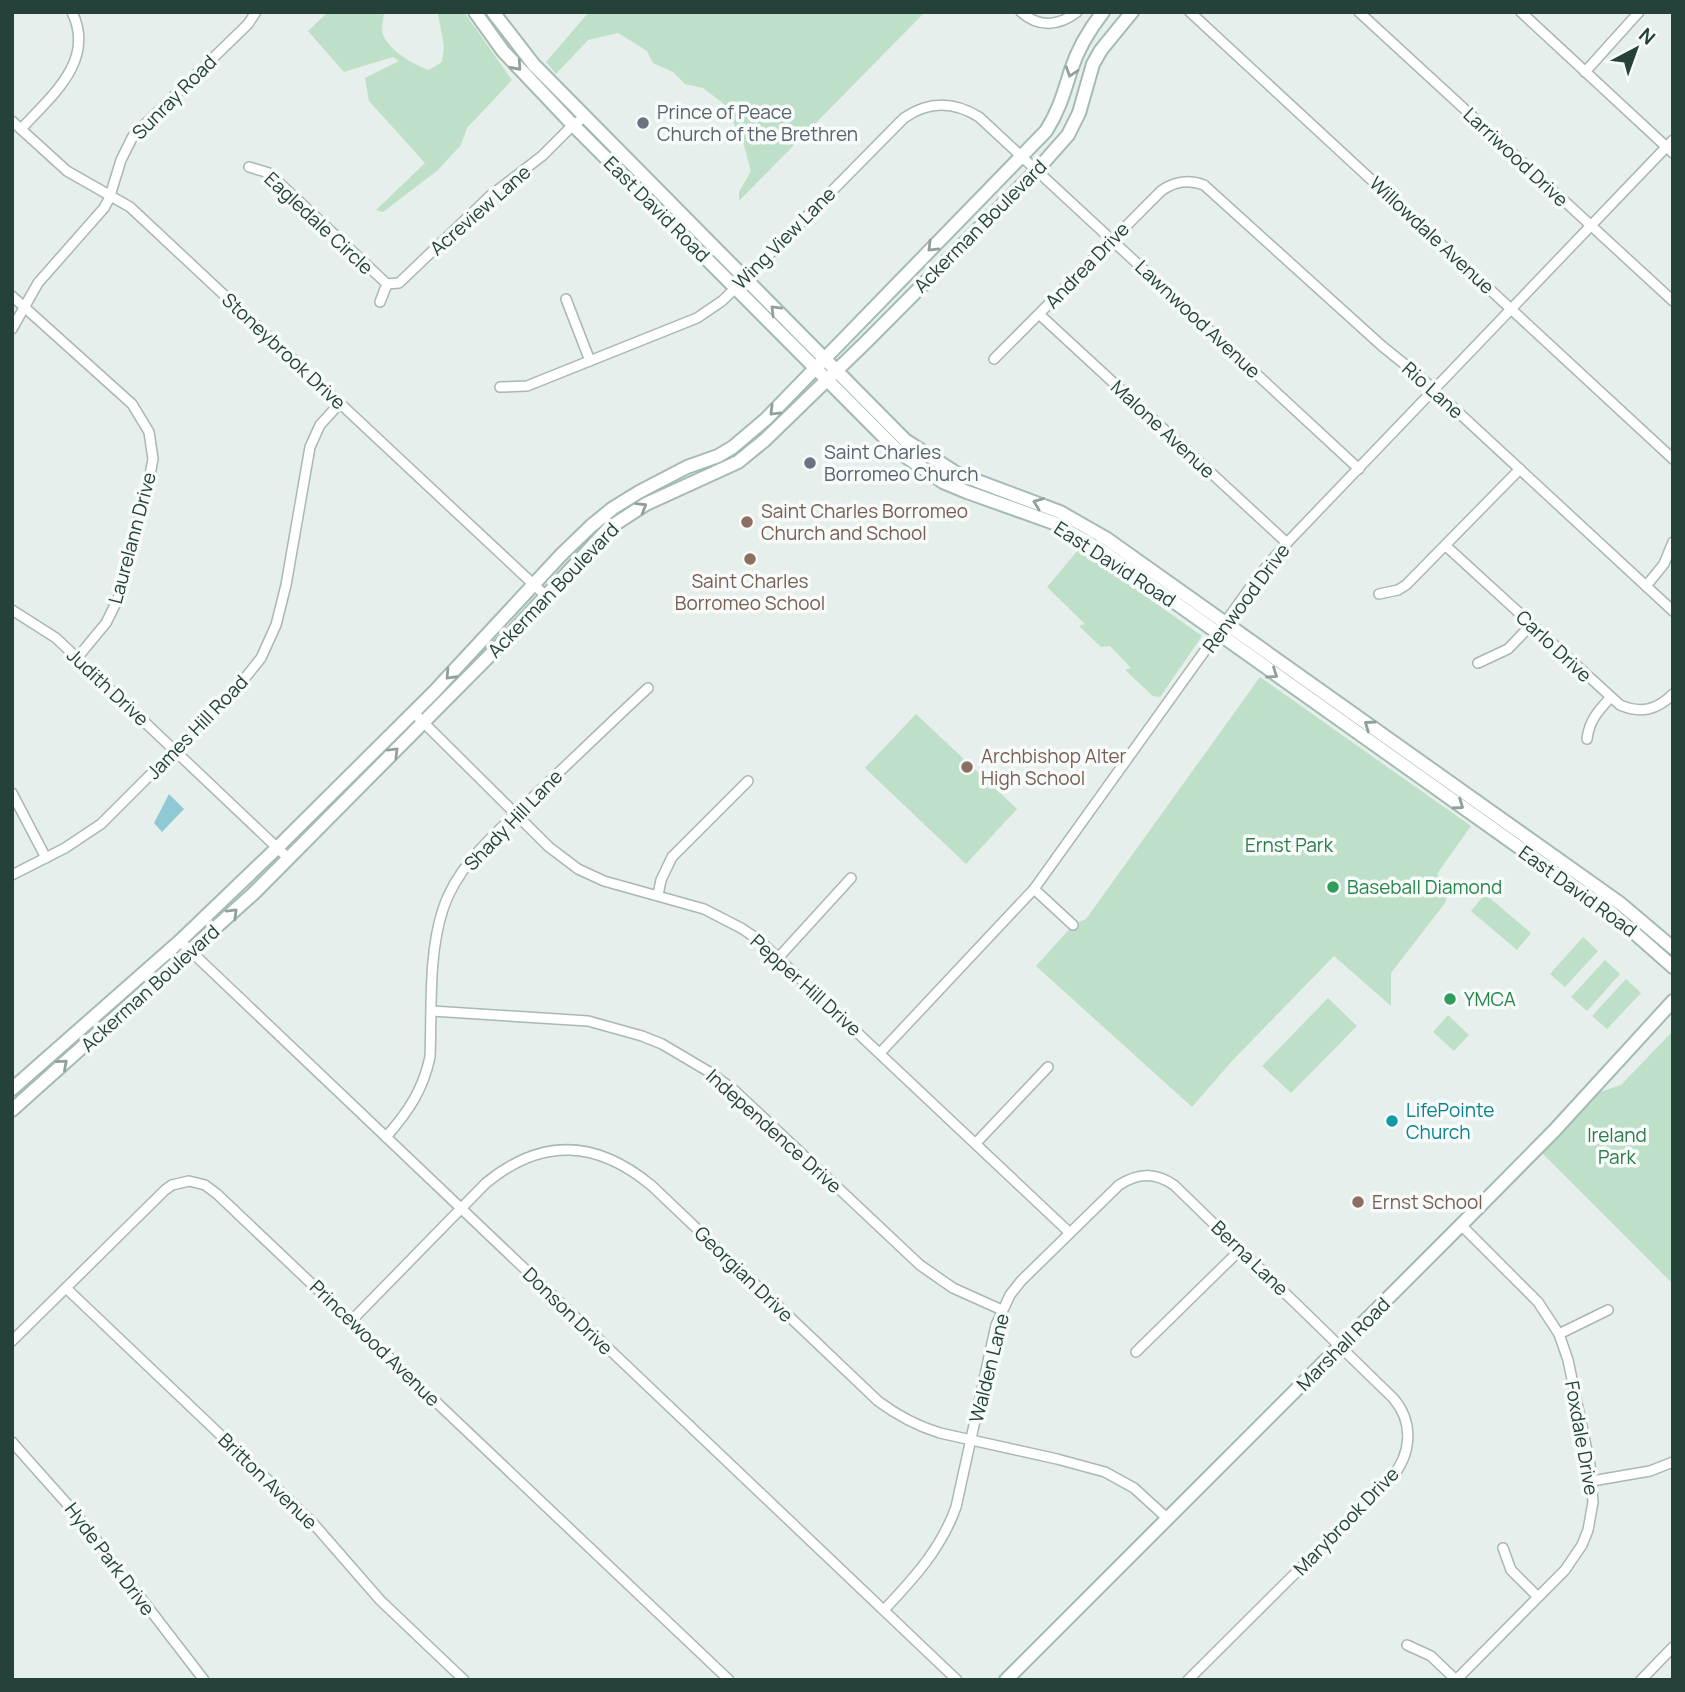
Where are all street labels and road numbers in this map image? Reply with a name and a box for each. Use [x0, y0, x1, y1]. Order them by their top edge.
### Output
street label: Sunray Road [126, 49, 222, 145]
street label: Larriwood Drive [1458, 102, 1574, 212]
street label: East David Road [598, 150, 716, 268]
street label: Ackerman Boulevard [908, 154, 1052, 298]
street label: Acreview Lane [424, 159, 536, 261]
street label: Eagledale Circle [259, 166, 379, 280]
street label: Willowdale Avenue [1364, 170, 1500, 300]
street label: Wing View Lane [727, 181, 841, 295]
street label: Andrea Drive [1039, 216, 1135, 314]
street label: Lawnwood Avenue [1130, 254, 1266, 384]
street label: Stoneybrook Drive [216, 287, 352, 415]
street label: Rio Lane [1397, 356, 1469, 424]
street label: Malone Avenue [1105, 374, 1221, 484]
street label: Laurelann Drive [102, 469, 162, 607]
street label: East David Road [1049, 515, 1181, 613]
street label: Ackerman Boulevard [482, 517, 624, 663]
street label: Renwood Drive [1196, 538, 1296, 658]
street label: Carlo Drive [1510, 604, 1598, 688]
street label: Judith Drive [62, 642, 154, 732]
street label: James Hill Road [141, 669, 253, 785]
street label: Shady Hill Lane [458, 764, 568, 876]
street label: East David Road [1514, 839, 1642, 943]
street label: Ackerman Boulevard [75, 919, 225, 1057]
street label: Pepper Hill Drive [745, 928, 867, 1042]
street label: Independence Drive [701, 1063, 847, 1199]
street label: Berna Lane [1206, 1215, 1294, 1301]
street label: Georgian Drive [689, 1220, 799, 1328]
street label: Donson Drive [517, 1261, 619, 1361]
street label: Princewood Avenue [304, 1274, 446, 1412]
street label: Marshall Road [1290, 1291, 1396, 1397]
street label: Walden Lane [963, 1311, 1015, 1425]
street label: Foxdale Drive [1559, 1379, 1605, 1497]
street label: Britton Avenue [213, 1427, 323, 1535]
street label: Marybrook Drive [1288, 1461, 1404, 1581]
street label: Hyde Park Drive [59, 1497, 161, 1621]

